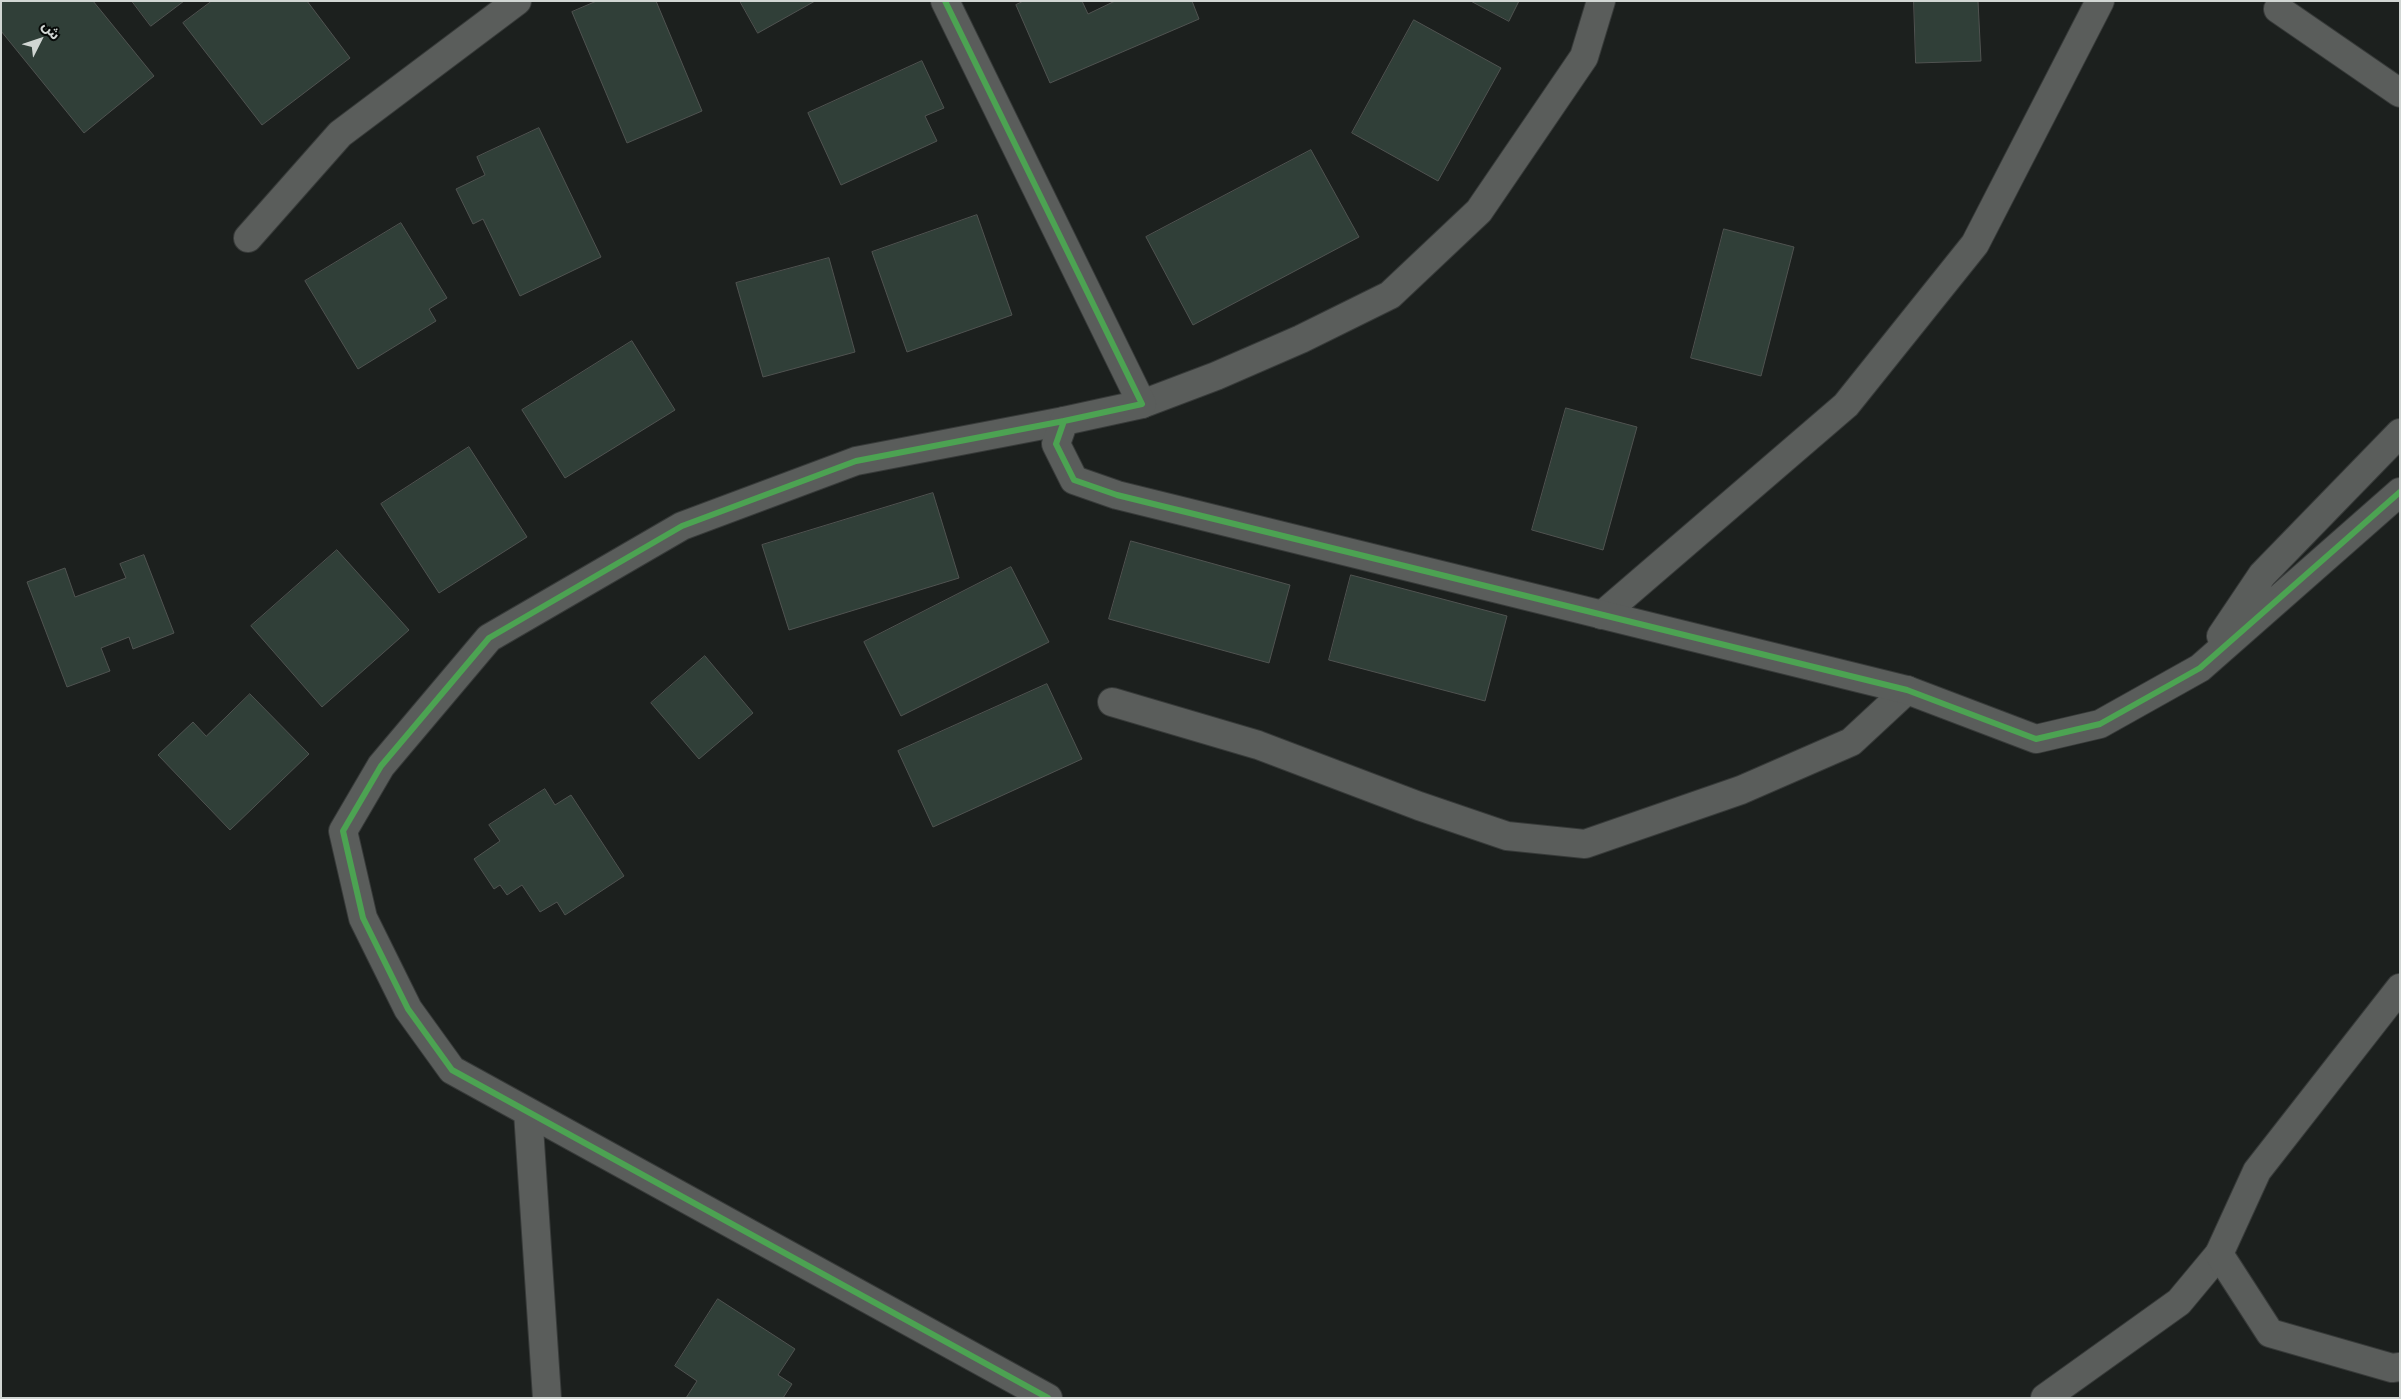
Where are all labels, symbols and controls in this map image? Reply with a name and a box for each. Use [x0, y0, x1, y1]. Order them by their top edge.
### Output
north arrow [15, 15, 65, 65]
text: ش [38, 16, 65, 43]

